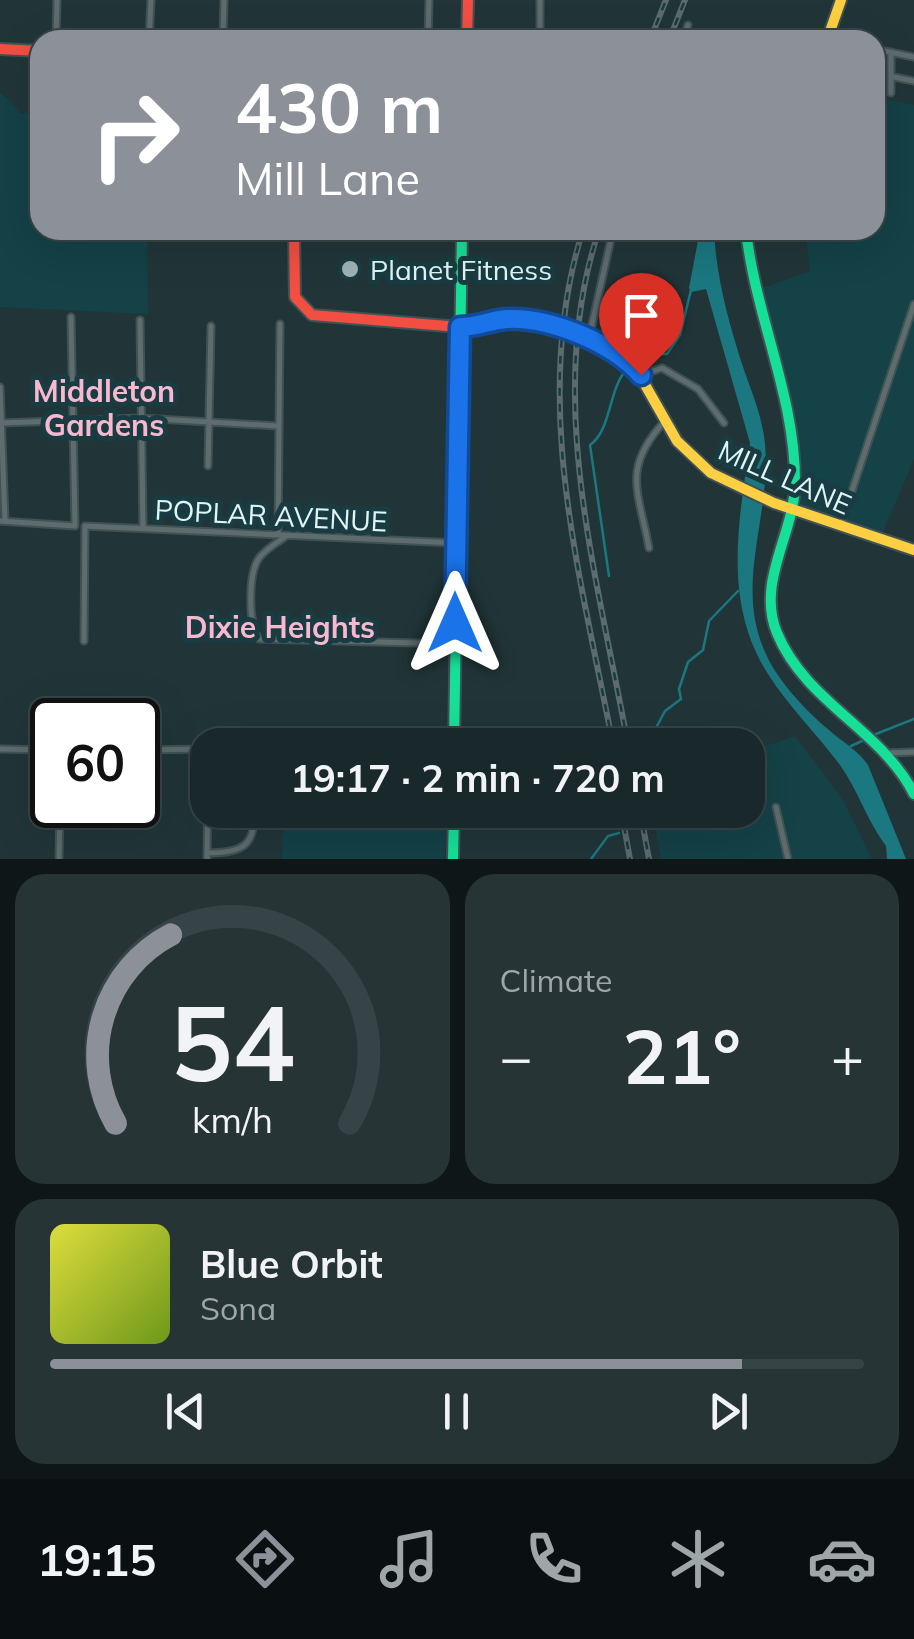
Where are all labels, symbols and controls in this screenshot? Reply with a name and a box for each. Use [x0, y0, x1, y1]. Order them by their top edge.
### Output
text: 430 m [235, 63, 443, 151]
icon: right [70, 70, 200, 200]
text: Mill Lane [235, 150, 420, 206]
place label: Planet Fitness [370, 252, 552, 287]
marker: Planet Fitness [339, 258, 361, 280]
pin [599, 273, 684, 376]
icon: arrive [614, 288, 669, 343]
district label: Middleton Gardens [33, 372, 175, 444]
street label: MILL LANE [713, 432, 857, 522]
street label: POPLAR AVENUE [154, 491, 388, 539]
position arrow [403, 571, 507, 675]
district label: Dixie Heights [185, 608, 375, 646]
speed limit sign: 60 [30, 698, 160, 828]
text: 19:17 · 2 min · 720 m [290, 754, 665, 802]
text: Climate [500, 960, 612, 1000]
text: 54 [170, 976, 295, 1107]
text: 21° [623, 1009, 741, 1103]
text: − [500, 1022, 533, 1091]
text: + [831, 1022, 864, 1091]
text: km/h [192, 1097, 273, 1142]
text: Blue Orbit [200, 1240, 383, 1288]
text: Sona [200, 1288, 276, 1328]
icon: previous [158, 1384, 213, 1439]
icon: pause [429, 1384, 484, 1439]
icon: next [701, 1384, 756, 1439]
icon: directions [230, 1524, 300, 1594]
icon: music [374, 1524, 444, 1594]
icon: phone [519, 1524, 589, 1594]
icon: climate [663, 1524, 733, 1594]
icon: car [807, 1524, 877, 1594]
text: 19:15 [37, 1531, 156, 1587]

